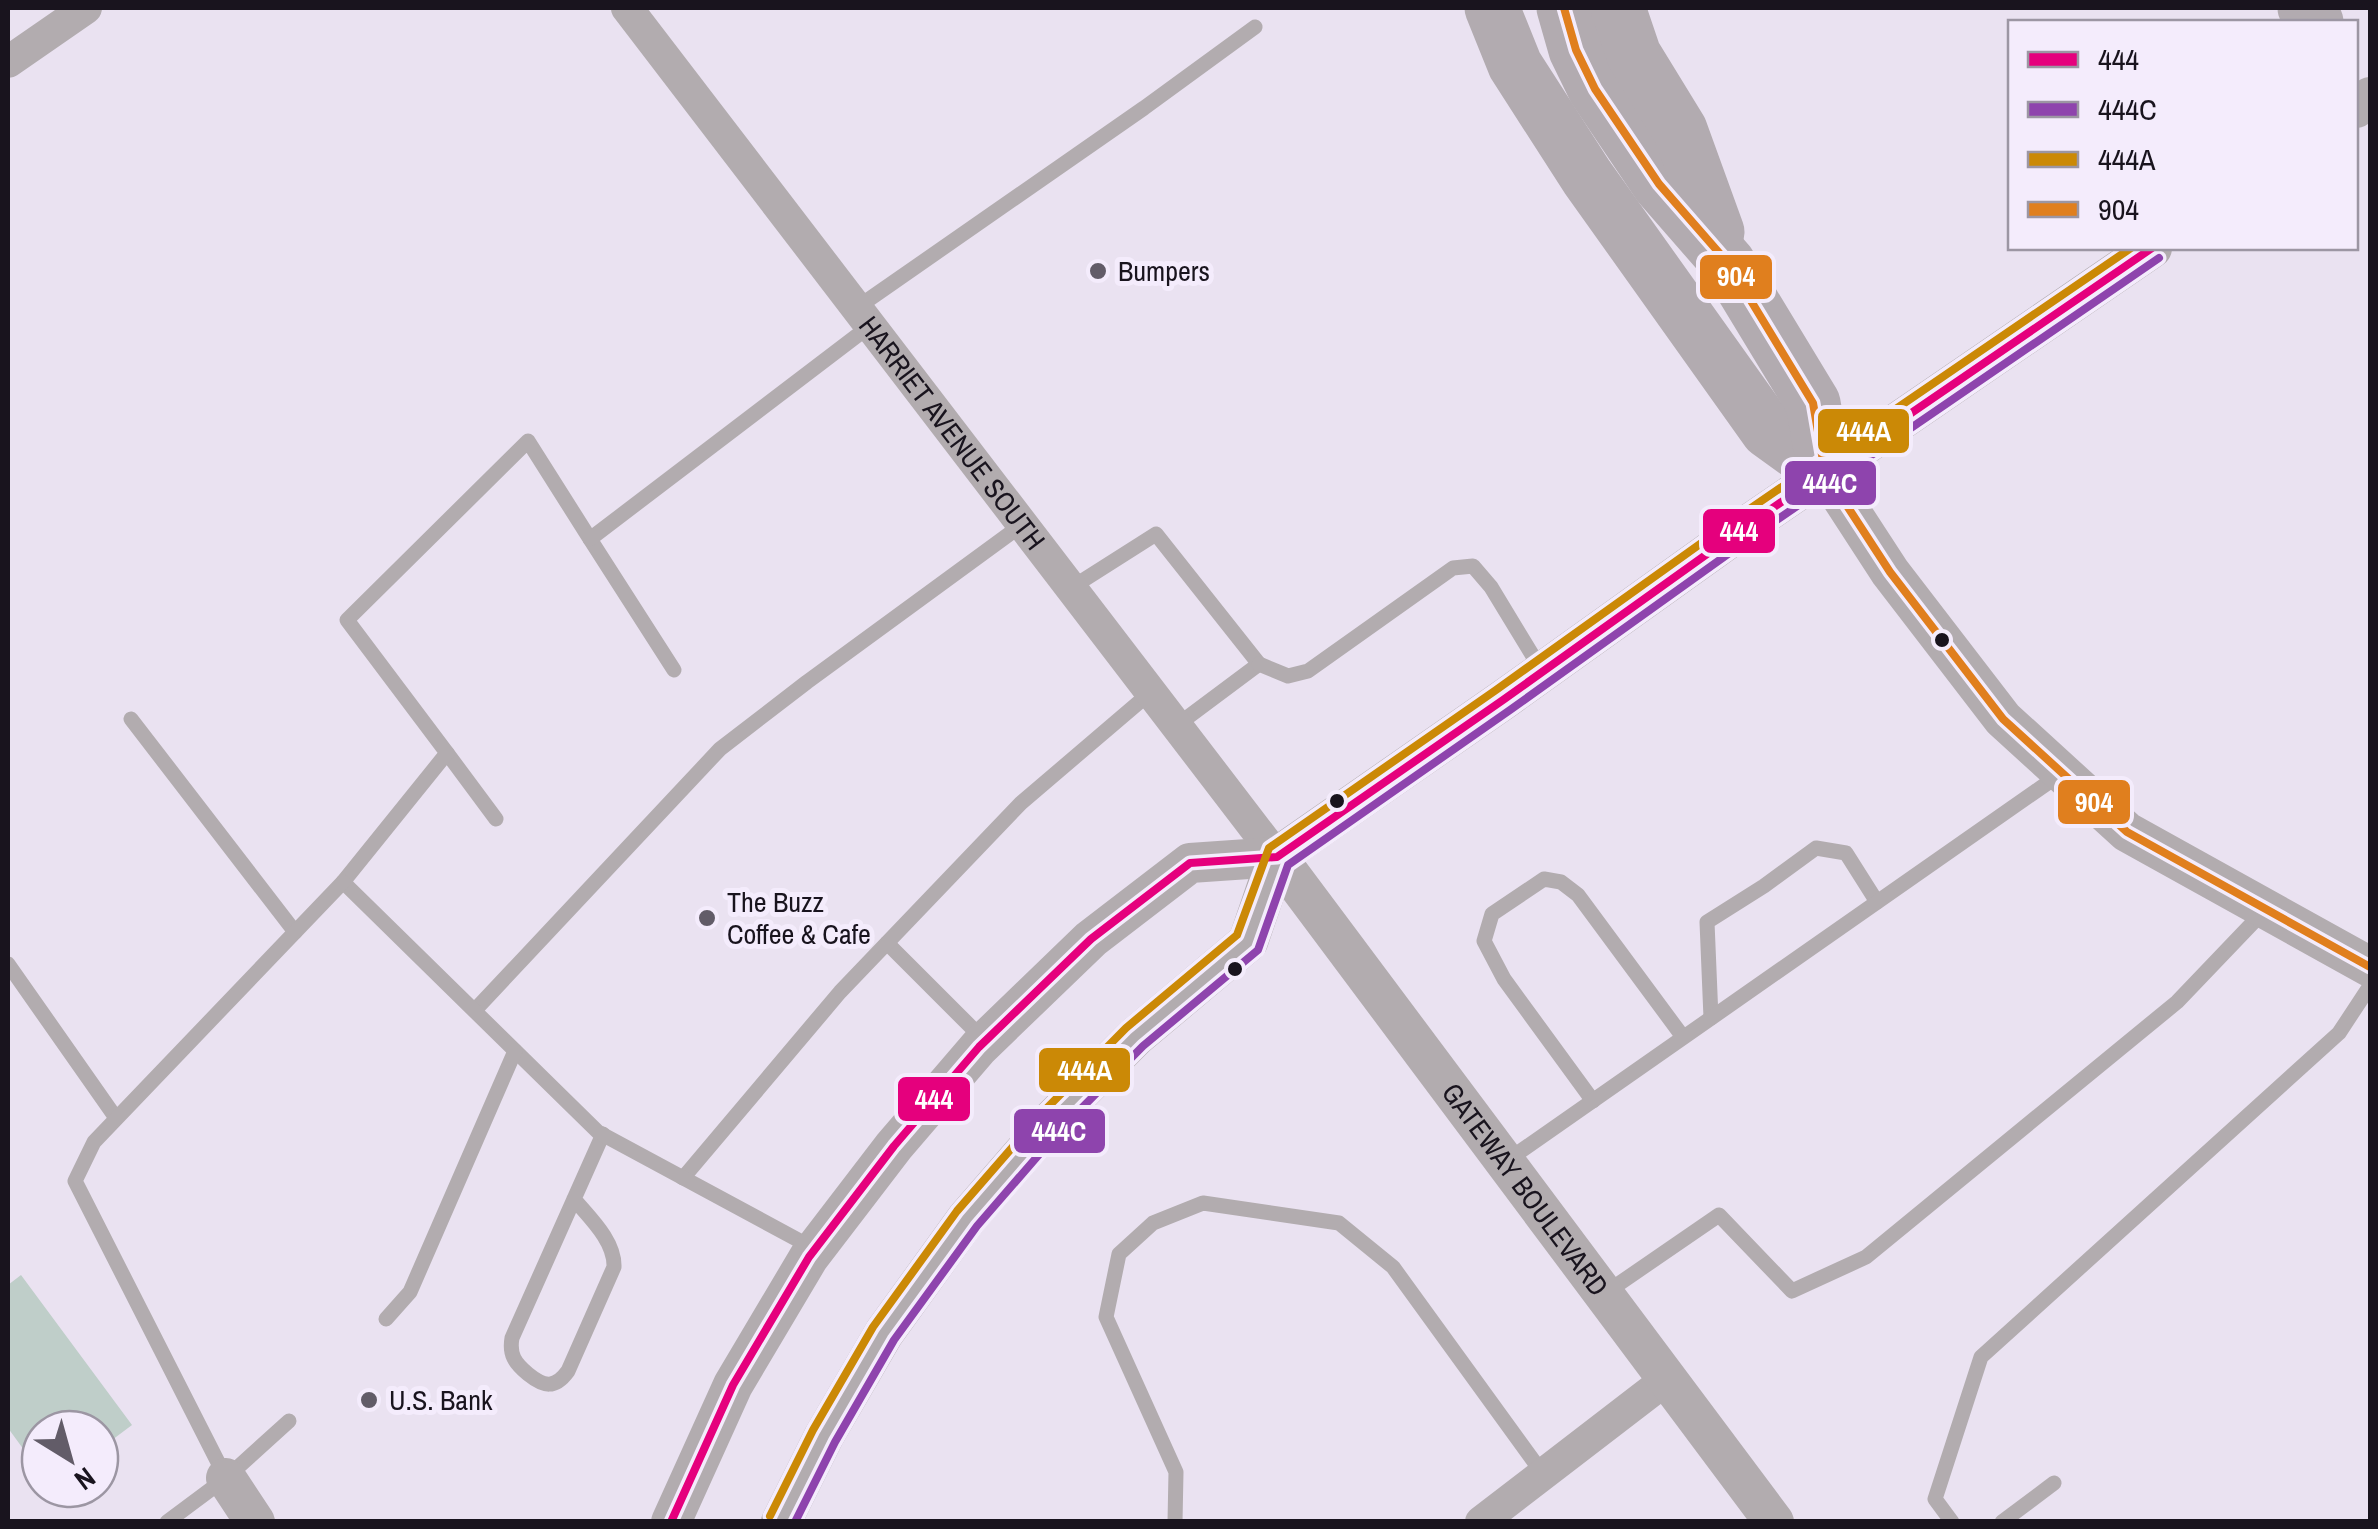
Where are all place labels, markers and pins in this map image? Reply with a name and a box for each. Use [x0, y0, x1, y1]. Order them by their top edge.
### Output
place label: Bumpers [1118, 252, 1210, 290]
marker: Bumpers [1087, 260, 1109, 282]
unlabelled marker [1932, 630, 1952, 650]
unlabelled marker [1327, 791, 1347, 811]
place label: The Buzz Coffee & Cafe [727, 883, 871, 953]
marker: The Buzz Coffee & Cafe [696, 907, 718, 929]
unlabelled marker [1225, 959, 1245, 979]
place label: U.S. Bank [389, 1381, 493, 1419]
marker: U.S. Bank [358, 1389, 380, 1411]

